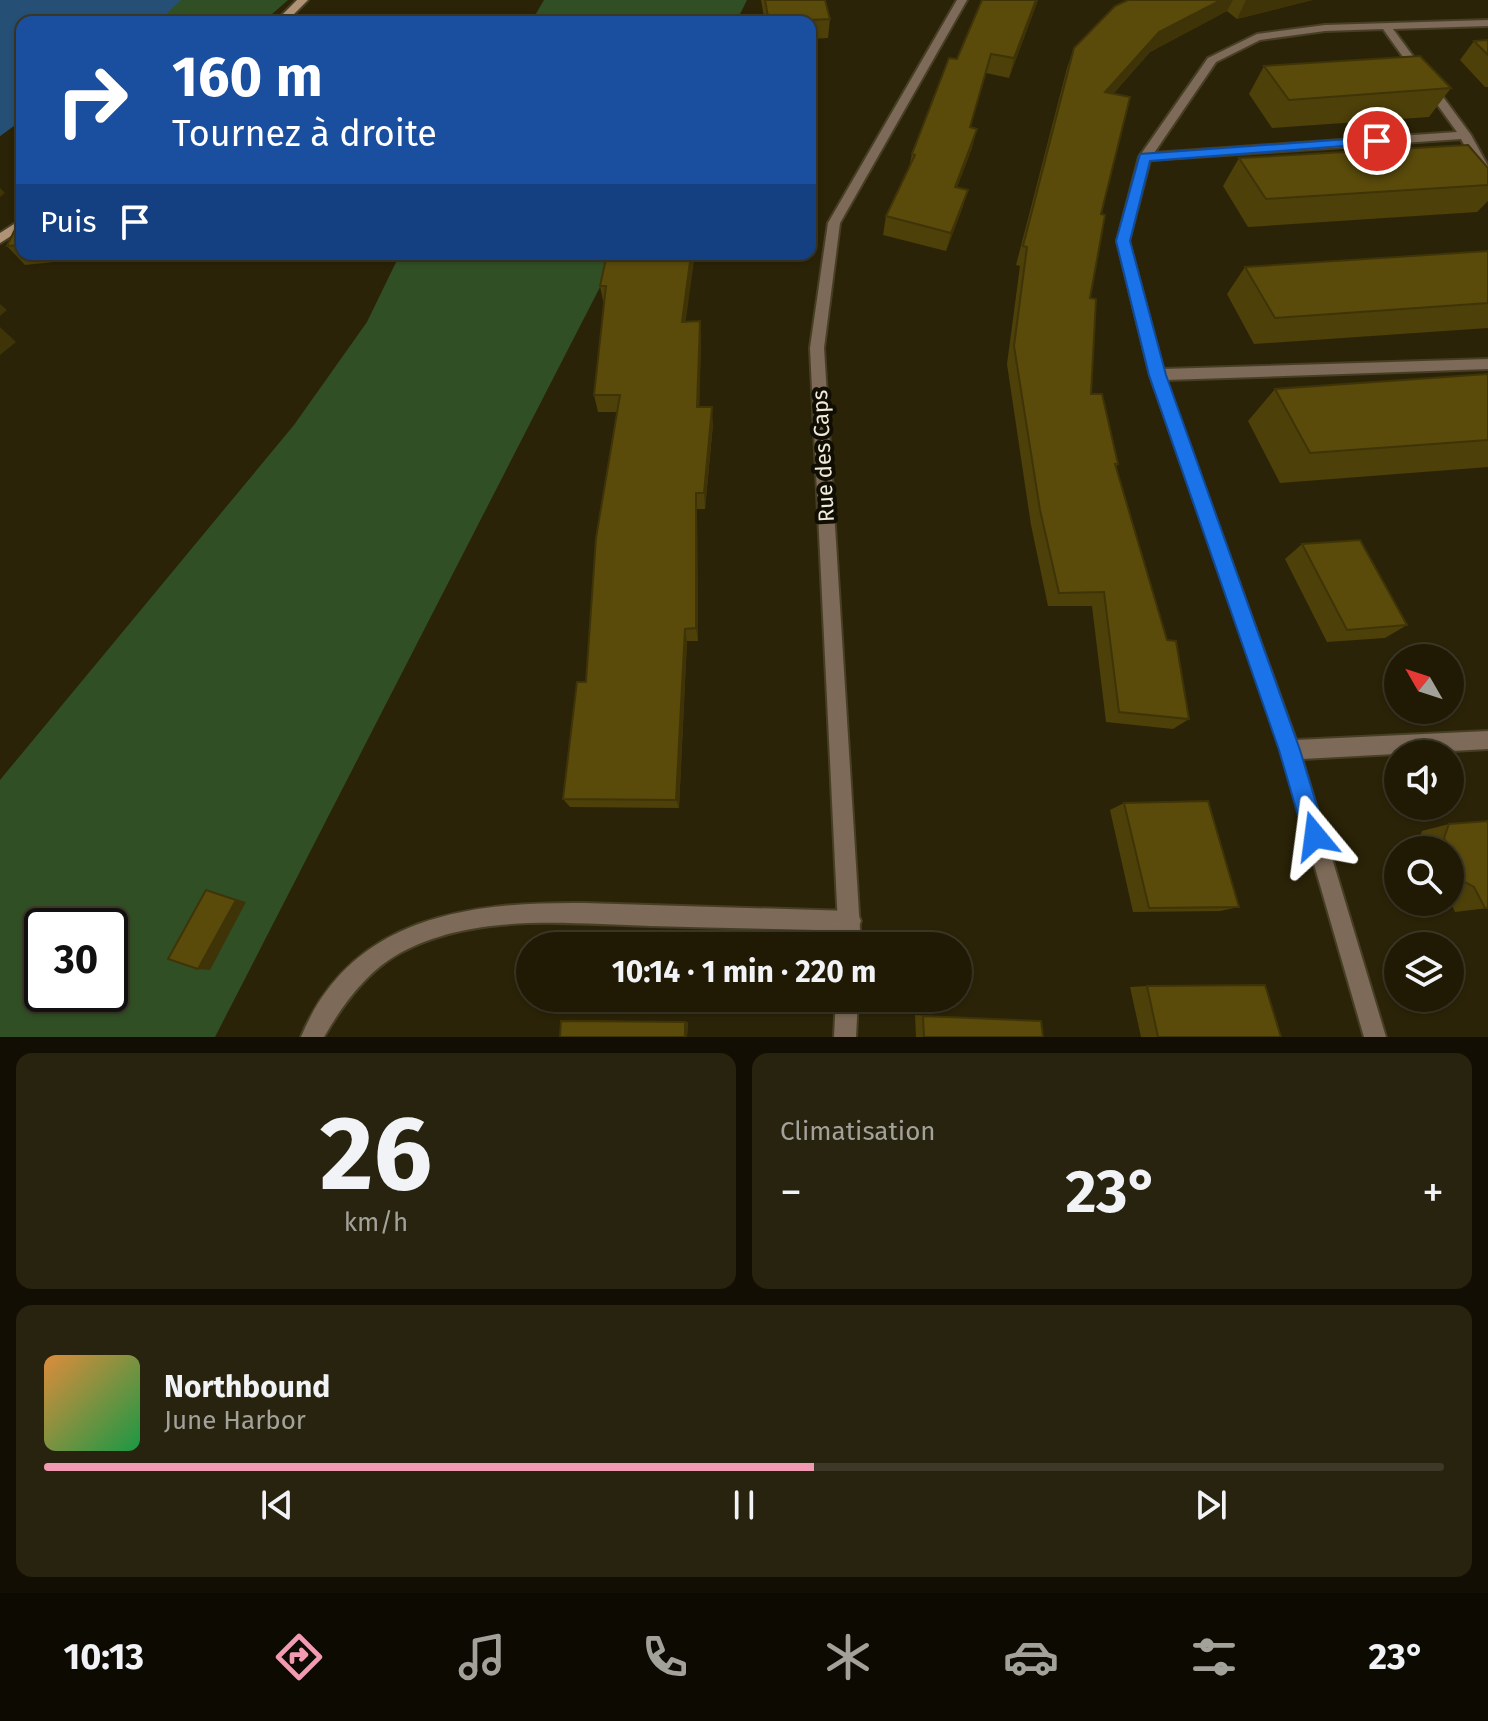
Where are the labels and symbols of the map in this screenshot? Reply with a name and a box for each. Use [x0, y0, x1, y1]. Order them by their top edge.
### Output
pin [1343, 107, 1411, 175]
street label: Rue des Caps [806, 389, 840, 523]
north arrow [1384, 644, 1464, 724]
position arrow [1273, 794, 1357, 878]
speed limit sign: 30 [24, 908, 128, 1012]

